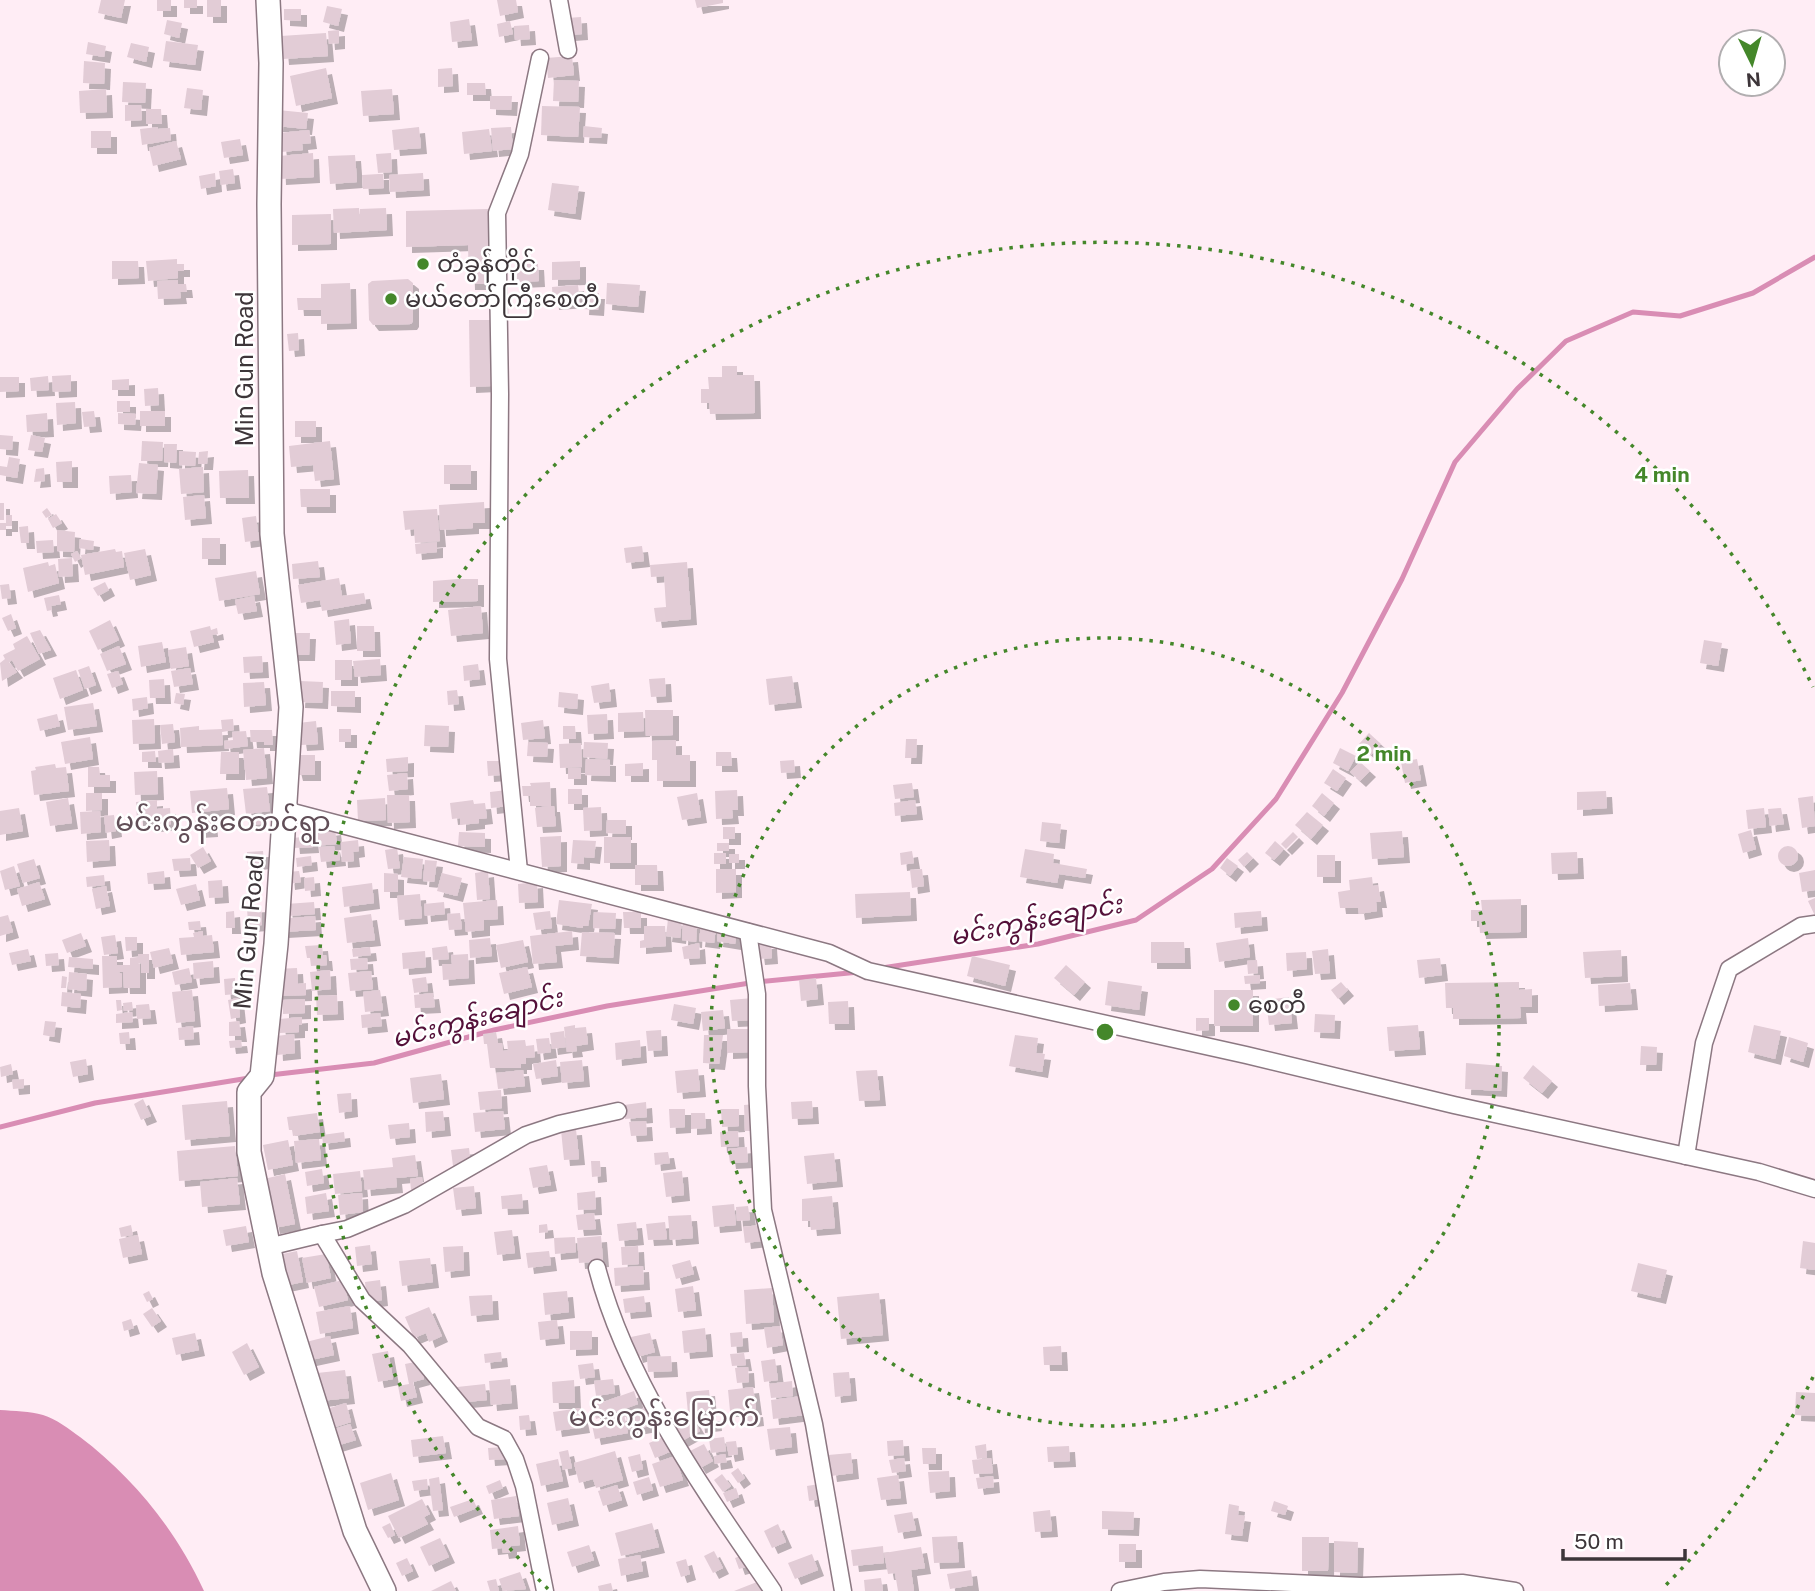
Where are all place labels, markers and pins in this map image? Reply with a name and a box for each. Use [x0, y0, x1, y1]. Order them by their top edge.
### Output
place label: တံခွန်တိုင် [437, 248, 536, 283]
marker: တံခွန်တိုင် [415, 256, 431, 272]
place label: မယ်တော်ကြီးစေတီ [405, 283, 600, 318]
marker: မယ်တော်ကြီးစေတီ [383, 291, 399, 307]
place label: စေတီ [1248, 989, 1306, 1018]
marker: စေတီ [1226, 997, 1242, 1013]
centre of rings [1093, 1020, 1117, 1044]

